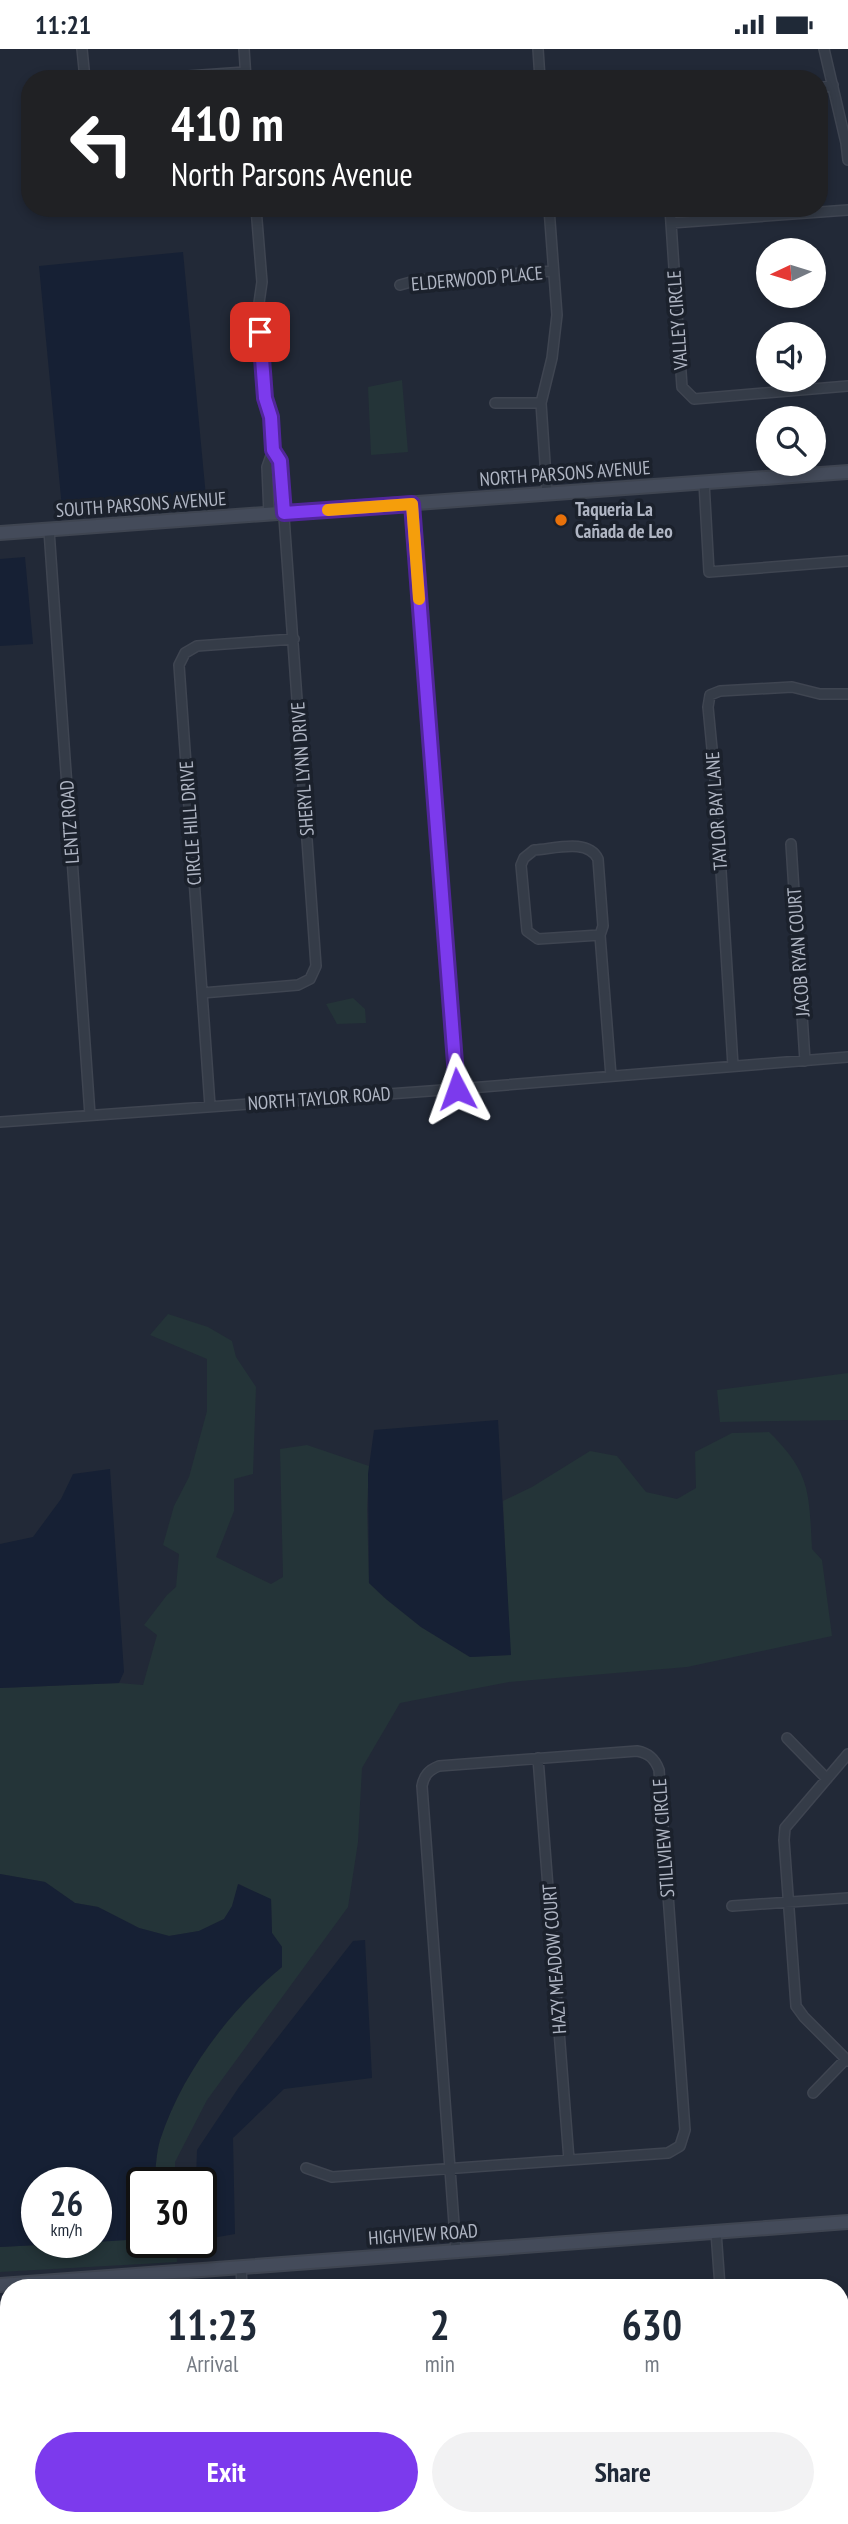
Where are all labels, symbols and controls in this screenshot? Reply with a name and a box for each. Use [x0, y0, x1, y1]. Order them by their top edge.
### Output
text: 11:21 [35, 8, 91, 41]
text: 410 m [171, 91, 284, 155]
icon: left [56, 98, 147, 189]
text: North Parsons Avenue [171, 153, 413, 195]
north arrow [756, 238, 826, 308]
map controls [756, 238, 826, 476]
street label: ELDERWOOD PLACE [410, 260, 544, 296]
street label: VALLEY CIRCLE [662, 269, 693, 372]
pin [230, 302, 290, 362]
icon: arrive [241, 313, 279, 351]
button: sound [756, 322, 826, 392]
button: search [756, 406, 826, 476]
street label: NORTH PARSONS AVENUE [479, 455, 651, 491]
street label: SOUTH PARSONS AVENUE [55, 486, 227, 522]
place label: Taqueria La Cañada de Leo [575, 497, 673, 543]
marker: Taqueria La Cañada de Leo [553, 512, 569, 528]
street label: SHERYL LYNN DRIVE [285, 701, 319, 837]
street label: TAYLOR BAY LANE [700, 751, 732, 871]
street label: CIRCLE HILL DRIVE [174, 760, 206, 886]
street label: LENTZ ROAD [54, 779, 84, 865]
street label: JACOB RYAN COURT [781, 886, 815, 1018]
position arrow [420, 1052, 494, 1126]
street label: NORTH TAYLOR ROAD [247, 1081, 391, 1115]
street label: STILLVIEW CIRCLE [647, 1778, 679, 1898]
street label: HAZY MEADOW COURT [537, 1883, 571, 2035]
speed limit sign: 30 [126, 2167, 217, 2258]
text: 26 [50, 2180, 83, 2226]
text: km/h [51, 2218, 82, 2241]
street label: HIGHVIEW ROAD [368, 2218, 478, 2250]
text: 11:23 [167, 2297, 258, 2352]
text: 2 [430, 2297, 450, 2352]
text: 630 [622, 2297, 682, 2352]
text: Arrival [186, 2349, 238, 2378]
text: min [425, 2349, 455, 2378]
text: m [644, 2349, 659, 2378]
button: Exit [35, 2432, 418, 2512]
button: Share [432, 2432, 814, 2512]

